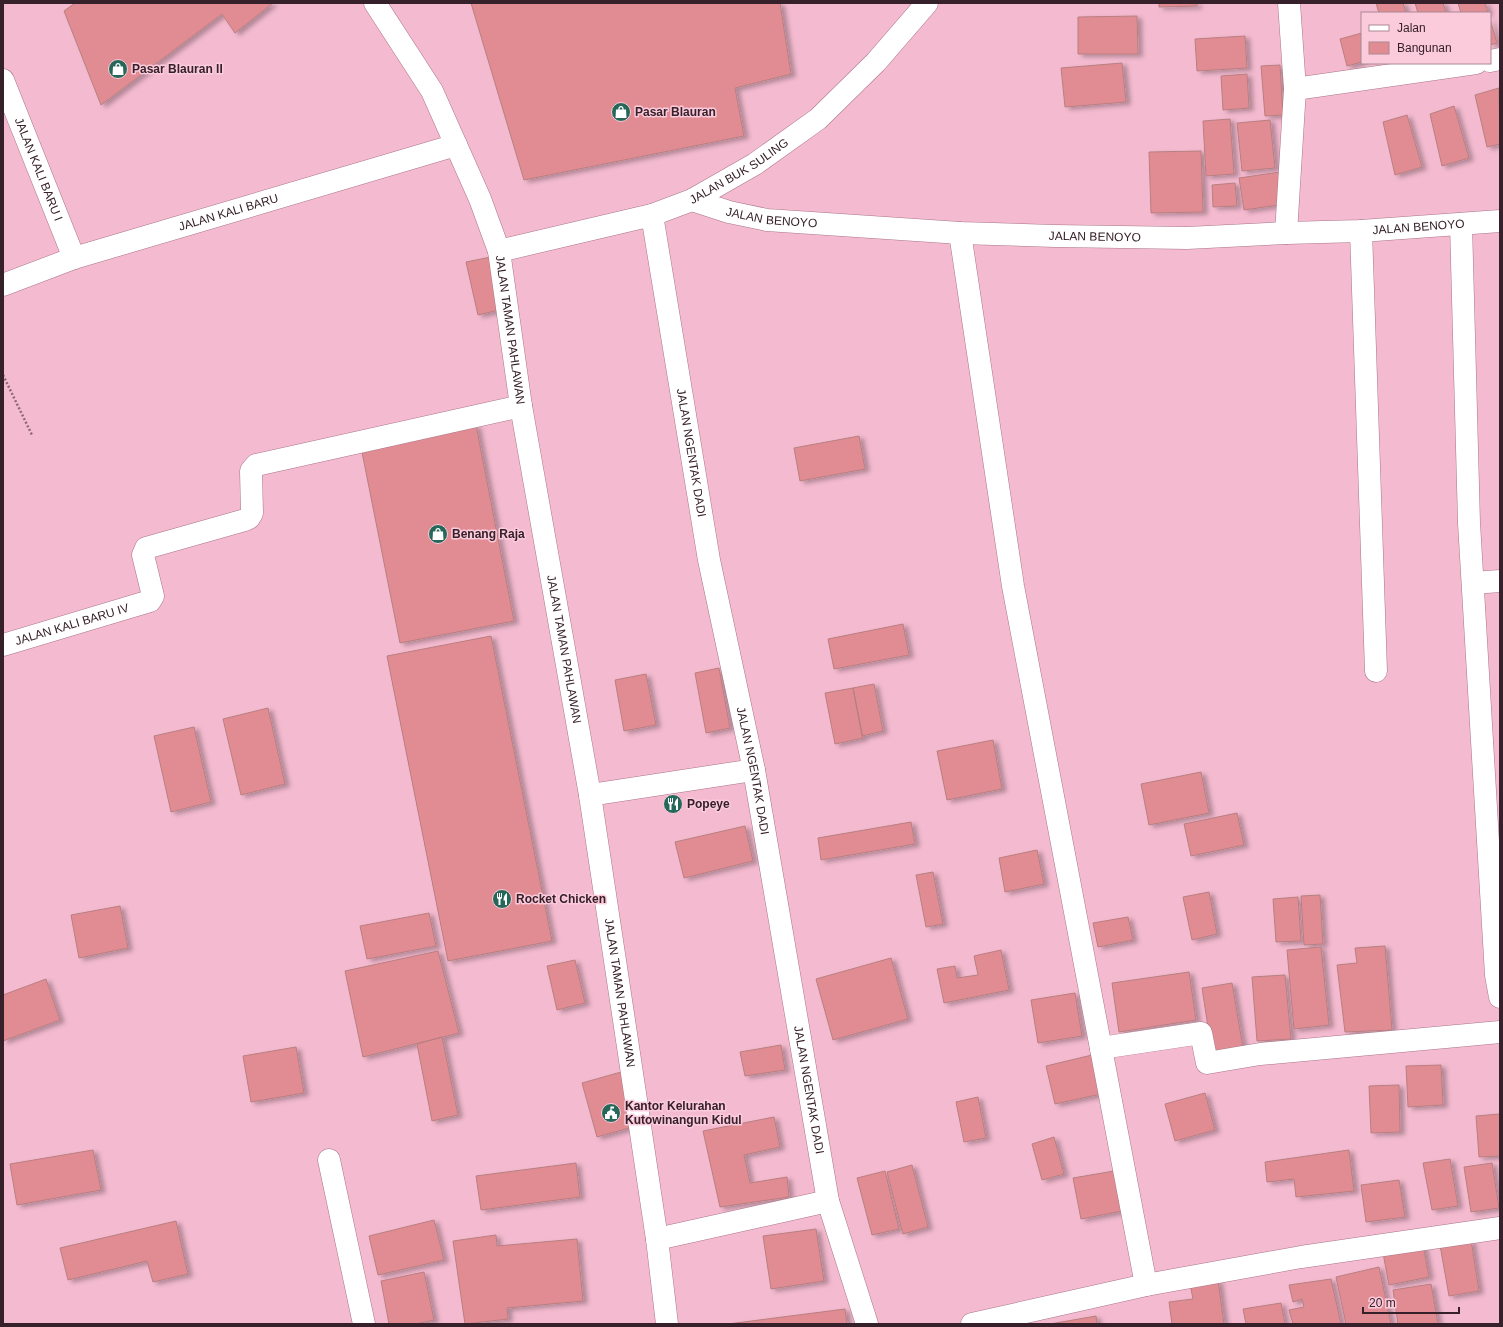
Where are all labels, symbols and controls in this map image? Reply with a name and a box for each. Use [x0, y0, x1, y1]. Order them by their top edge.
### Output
legend [1361, 12, 1491, 64]
text: Jalan [1397, 21, 1426, 35]
text: Bangunan [1397, 41, 1452, 55]
shop icon: Pasar Blauran II [107, 58, 129, 80]
place label: Pasar Blauran II [132, 62, 223, 76]
shop icon: Pasar Blauran [610, 101, 632, 123]
place label: Pasar Blauran [635, 105, 716, 119]
street label: JALAN KALI BARU I [12, 115, 65, 223]
street label: JALAN BUK SULING [687, 135, 791, 207]
street label: JALAN KALI BARU [177, 191, 280, 234]
street label: JALAN BENOYO [725, 205, 818, 230]
street label: JALAN BENOYO [1372, 217, 1465, 237]
street label: JALAN BENOYO [1048, 229, 1141, 244]
street label: JALAN TAMAN PAHLAWAN [493, 254, 528, 405]
street label: JALAN NGENTAK DADI [674, 388, 709, 518]
shop icon: Benang Raja [427, 523, 449, 545]
place label: Benang Raja [452, 527, 525, 541]
street label: JALAN TAMAN PAHLAWAN [544, 574, 584, 725]
street label: JALAN KALI BARU IV [13, 601, 131, 648]
street label: JALAN NGENTAK DADI [734, 706, 772, 836]
restaurant icon: Popeye [662, 793, 684, 815]
place label: Popeye [687, 797, 730, 811]
restaurant icon: Rocket Chicken [491, 888, 513, 910]
place label: Rocket Chicken [516, 892, 606, 906]
street label: JALAN TAMAN PAHLAWAN [602, 917, 638, 1068]
street label: JALAN NGENTAK DADI [791, 1025, 827, 1155]
place label: Kantor Kelurahan Kutowinangun Kidul [625, 1099, 742, 1127]
public building icon: Kantor Kelurahan Kutowinangun Kidul [600, 1102, 622, 1124]
scale bar [1363, 1289, 1459, 1315]
text: 20 m [1369, 1296, 1396, 1310]

